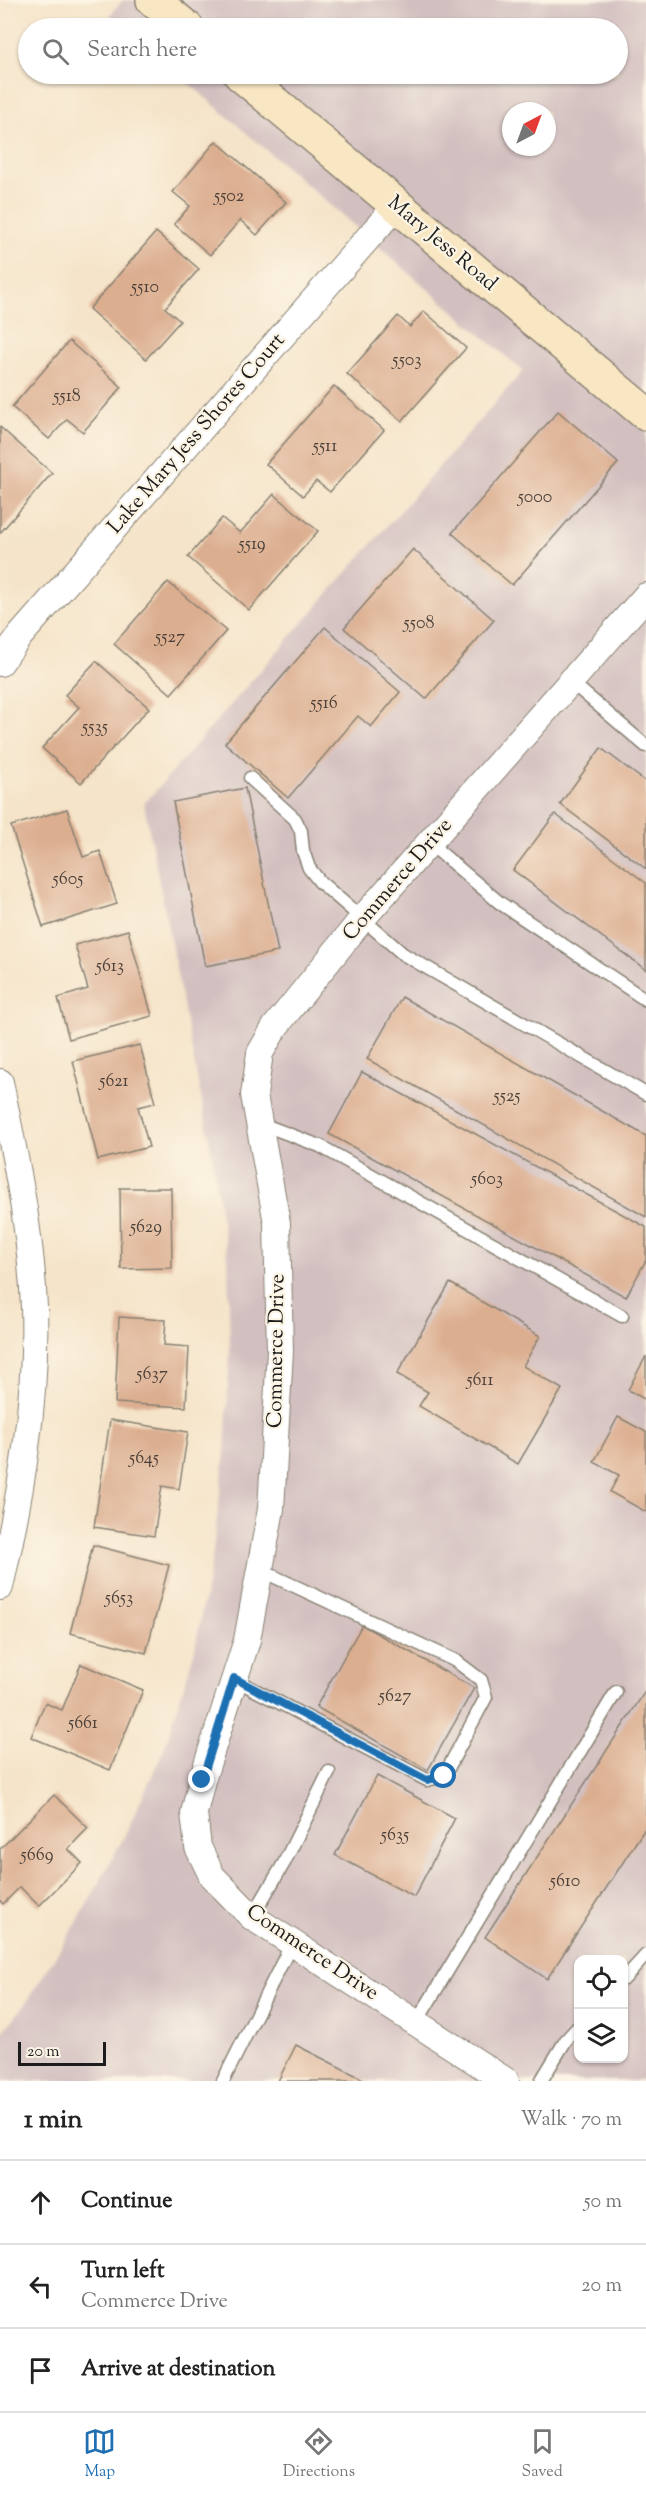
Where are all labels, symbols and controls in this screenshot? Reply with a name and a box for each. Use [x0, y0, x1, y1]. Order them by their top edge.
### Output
search box [18, 18, 628, 84]
icon: search [39, 35, 72, 68]
text: Search here [87, 35, 197, 67]
north arrow [502, 102, 556, 156]
house number: 5502 [213, 184, 245, 210]
street label: Mary Jess Road [380, 189, 504, 299]
house number: 5510 [130, 275, 159, 301]
street label: Lake Mary Jess Shores Court [101, 327, 293, 541]
house number: 5503 [391, 348, 422, 374]
house number: 5518 [52, 384, 81, 410]
house number: 5511 [312, 434, 337, 460]
house number: 5000 [517, 485, 552, 511]
house number: 5519 [237, 532, 266, 558]
house number: 5508 [403, 611, 435, 637]
house number: 5527 [154, 625, 185, 651]
house number: 5516 [309, 691, 338, 717]
house number: 5535 [81, 715, 108, 741]
street label: Commerce Drive [336, 812, 460, 948]
house number: 5605 [52, 867, 83, 893]
house number: 5613 [95, 954, 124, 980]
house number: 5621 [98, 1069, 129, 1095]
house number: 5525 [492, 1084, 521, 1110]
house number: 5603 [470, 1167, 503, 1193]
house number: 5629 [129, 1215, 162, 1241]
street label: Commerce Drive [261, 1274, 293, 1428]
house number: 5637 [135, 1362, 168, 1388]
house number: 5611 [465, 1368, 494, 1394]
house number: 5645 [128, 1446, 159, 1472]
house number: 5653 [104, 1586, 133, 1612]
house number: 5627 [378, 1684, 411, 1710]
house number: 5661 [67, 1711, 98, 1737]
route start [430, 1762, 456, 1788]
route end [188, 1766, 214, 1792]
house number: 5635 [380, 1823, 409, 1849]
house number: 5669 [20, 1843, 54, 1869]
house number: 5610 [549, 1869, 580, 1895]
street label: Commerce Drive [240, 1897, 384, 2009]
map controls [574, 1955, 628, 2063]
button: locate [574, 1955, 628, 2009]
button: layers [574, 2009, 628, 2063]
scale bar [18, 2039, 106, 2066]
text: 20 m [27, 2041, 60, 2064]
text: 1 min [24, 2102, 83, 2139]
text: Walk · 70 m [520, 2106, 622, 2135]
icon: ahead [24, 2186, 57, 2219]
text: Continue [81, 2186, 172, 2218]
text: 50 m [584, 2188, 622, 2217]
text: Turn left [81, 2256, 164, 2288]
icon: left [24, 2270, 57, 2303]
text: 20 m [581, 2272, 622, 2301]
text: Commerce Drive [81, 2288, 228, 2317]
icon: arrive [24, 2354, 57, 2387]
text: Arrive at destination [81, 2354, 276, 2386]
tab: Map [83, 2425, 116, 2484]
tab: Directions [283, 2425, 355, 2484]
tab: Saved [522, 2425, 563, 2484]

